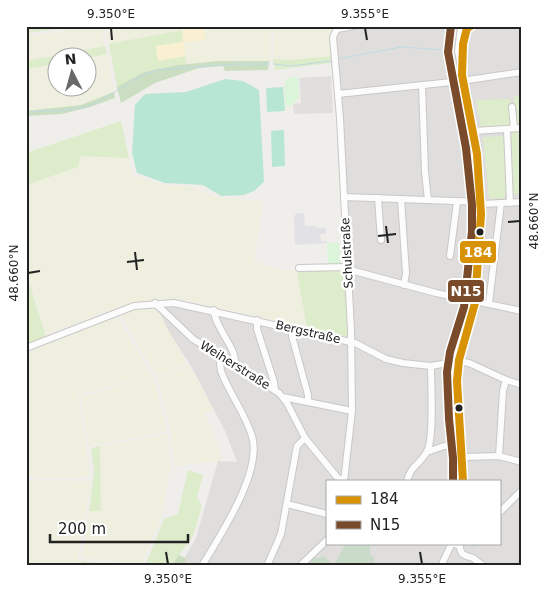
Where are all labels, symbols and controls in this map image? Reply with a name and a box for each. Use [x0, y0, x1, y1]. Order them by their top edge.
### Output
text: 9.350°E [87, 7, 135, 21]
text: 9.355°E [341, 7, 389, 21]
north arrow [48, 48, 98, 98]
text: N [64, 51, 77, 68]
text: 48.660°N [527, 193, 541, 249]
street label: Schulstraße [338, 217, 356, 289]
unlabelled marker [475, 227, 485, 237]
line badge: 184 [459, 240, 497, 264]
text: 184 [463, 244, 493, 260]
text: 48.660°N [7, 245, 21, 301]
line badge: N15 [447, 279, 485, 303]
text: N15 [450, 283, 482, 299]
street label: Bergstraße [274, 318, 342, 346]
street label: Weiherstraße [197, 338, 273, 392]
unlabelled marker [454, 403, 464, 413]
legend [326, 480, 500, 544]
text: 184 [370, 490, 399, 508]
scale bar [50, 512, 188, 544]
text: N15 [370, 516, 400, 534]
text: 200 m [58, 520, 106, 538]
text: 9.350°E [144, 572, 192, 586]
text: 9.355°E [398, 572, 446, 586]

